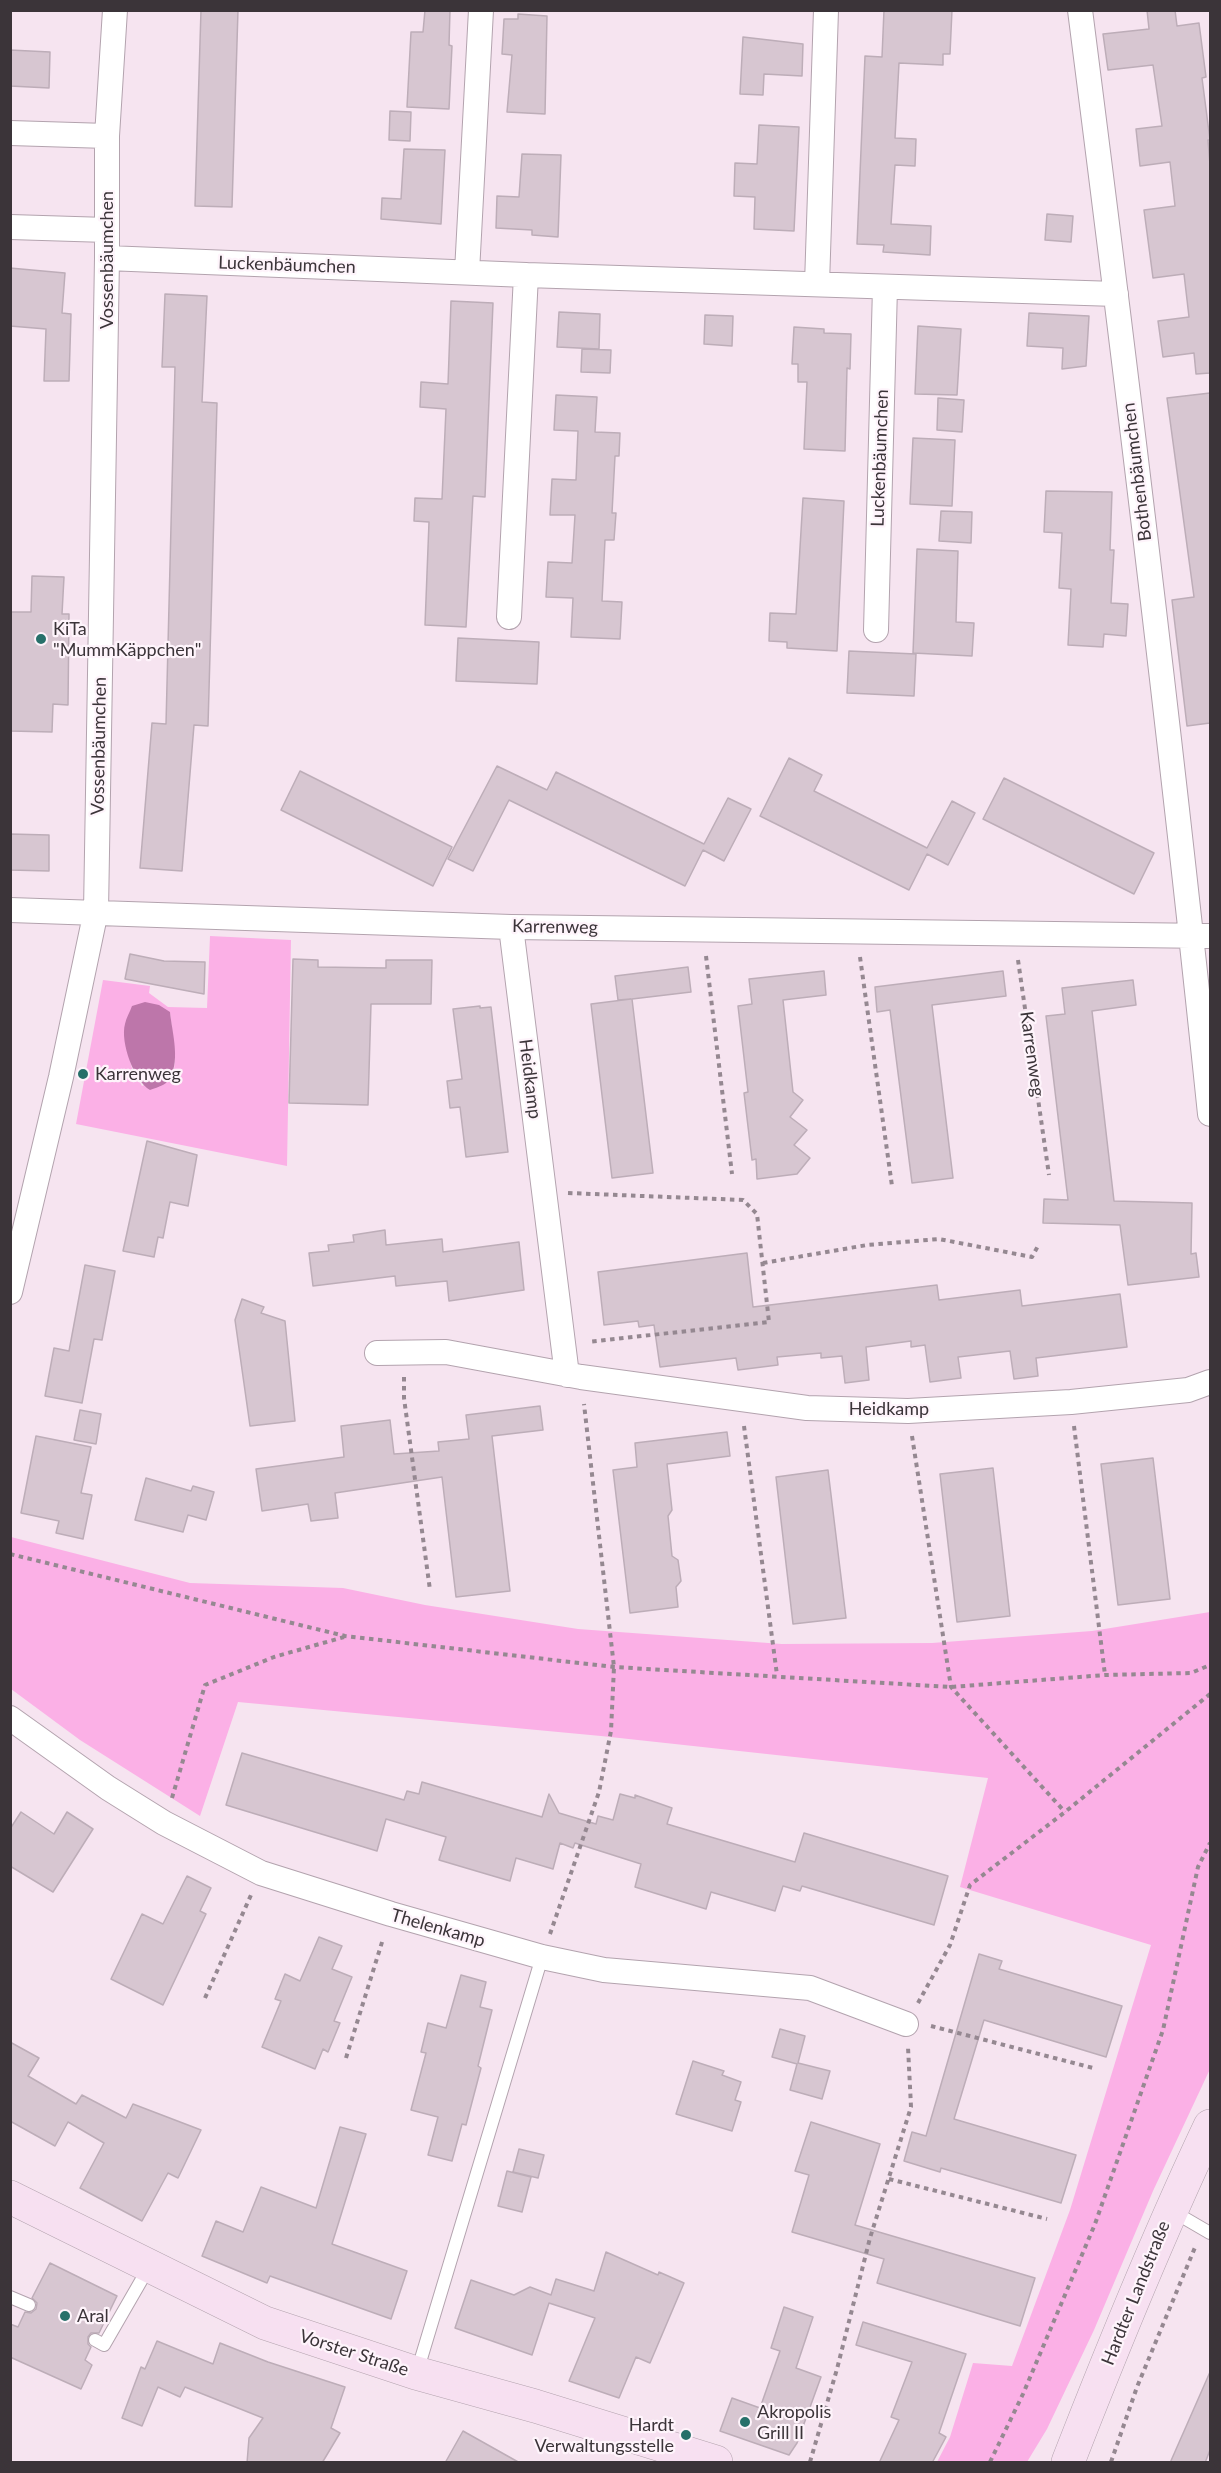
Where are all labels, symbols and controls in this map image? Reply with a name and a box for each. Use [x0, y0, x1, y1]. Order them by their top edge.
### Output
street label: Vossenbäumchen [96, 191, 118, 329]
street label: Luckenbäumchen [218, 252, 356, 278]
street label: Luckenbäumchen [867, 389, 893, 527]
street label: Bothenbäumchen [1118, 401, 1156, 543]
place label: KiTa "MummKäppchen" [53, 618, 201, 660]
marker: KiTa "MummKäppchen" [34, 632, 48, 646]
street label: Vossenbäumchen [87, 677, 111, 815]
street label: Karrenweg [512, 915, 598, 939]
street label: Karrenweg [1015, 1010, 1049, 1098]
street label: Heidkamp [514, 1038, 546, 1120]
place label: Karrenweg [95, 1063, 181, 1085]
marker: Karrenweg [76, 1067, 90, 1081]
street label: Heidkamp [849, 1398, 929, 1420]
street label: Thelenkamp [388, 1904, 488, 1952]
street label: Hardter Landstraße [1097, 2218, 1175, 2368]
place label: Aral [77, 2305, 109, 2327]
marker: Aral [58, 2309, 72, 2323]
street label: Vorster Straße [297, 2325, 411, 2381]
place label: Akropolis Grill II [757, 2401, 831, 2444]
place label: Hardt Verwaltungsstelle [534, 2414, 674, 2456]
marker: Akropolis Grill II [738, 2415, 752, 2429]
marker: Hardt Verwaltungsstelle [679, 2428, 693, 2442]

